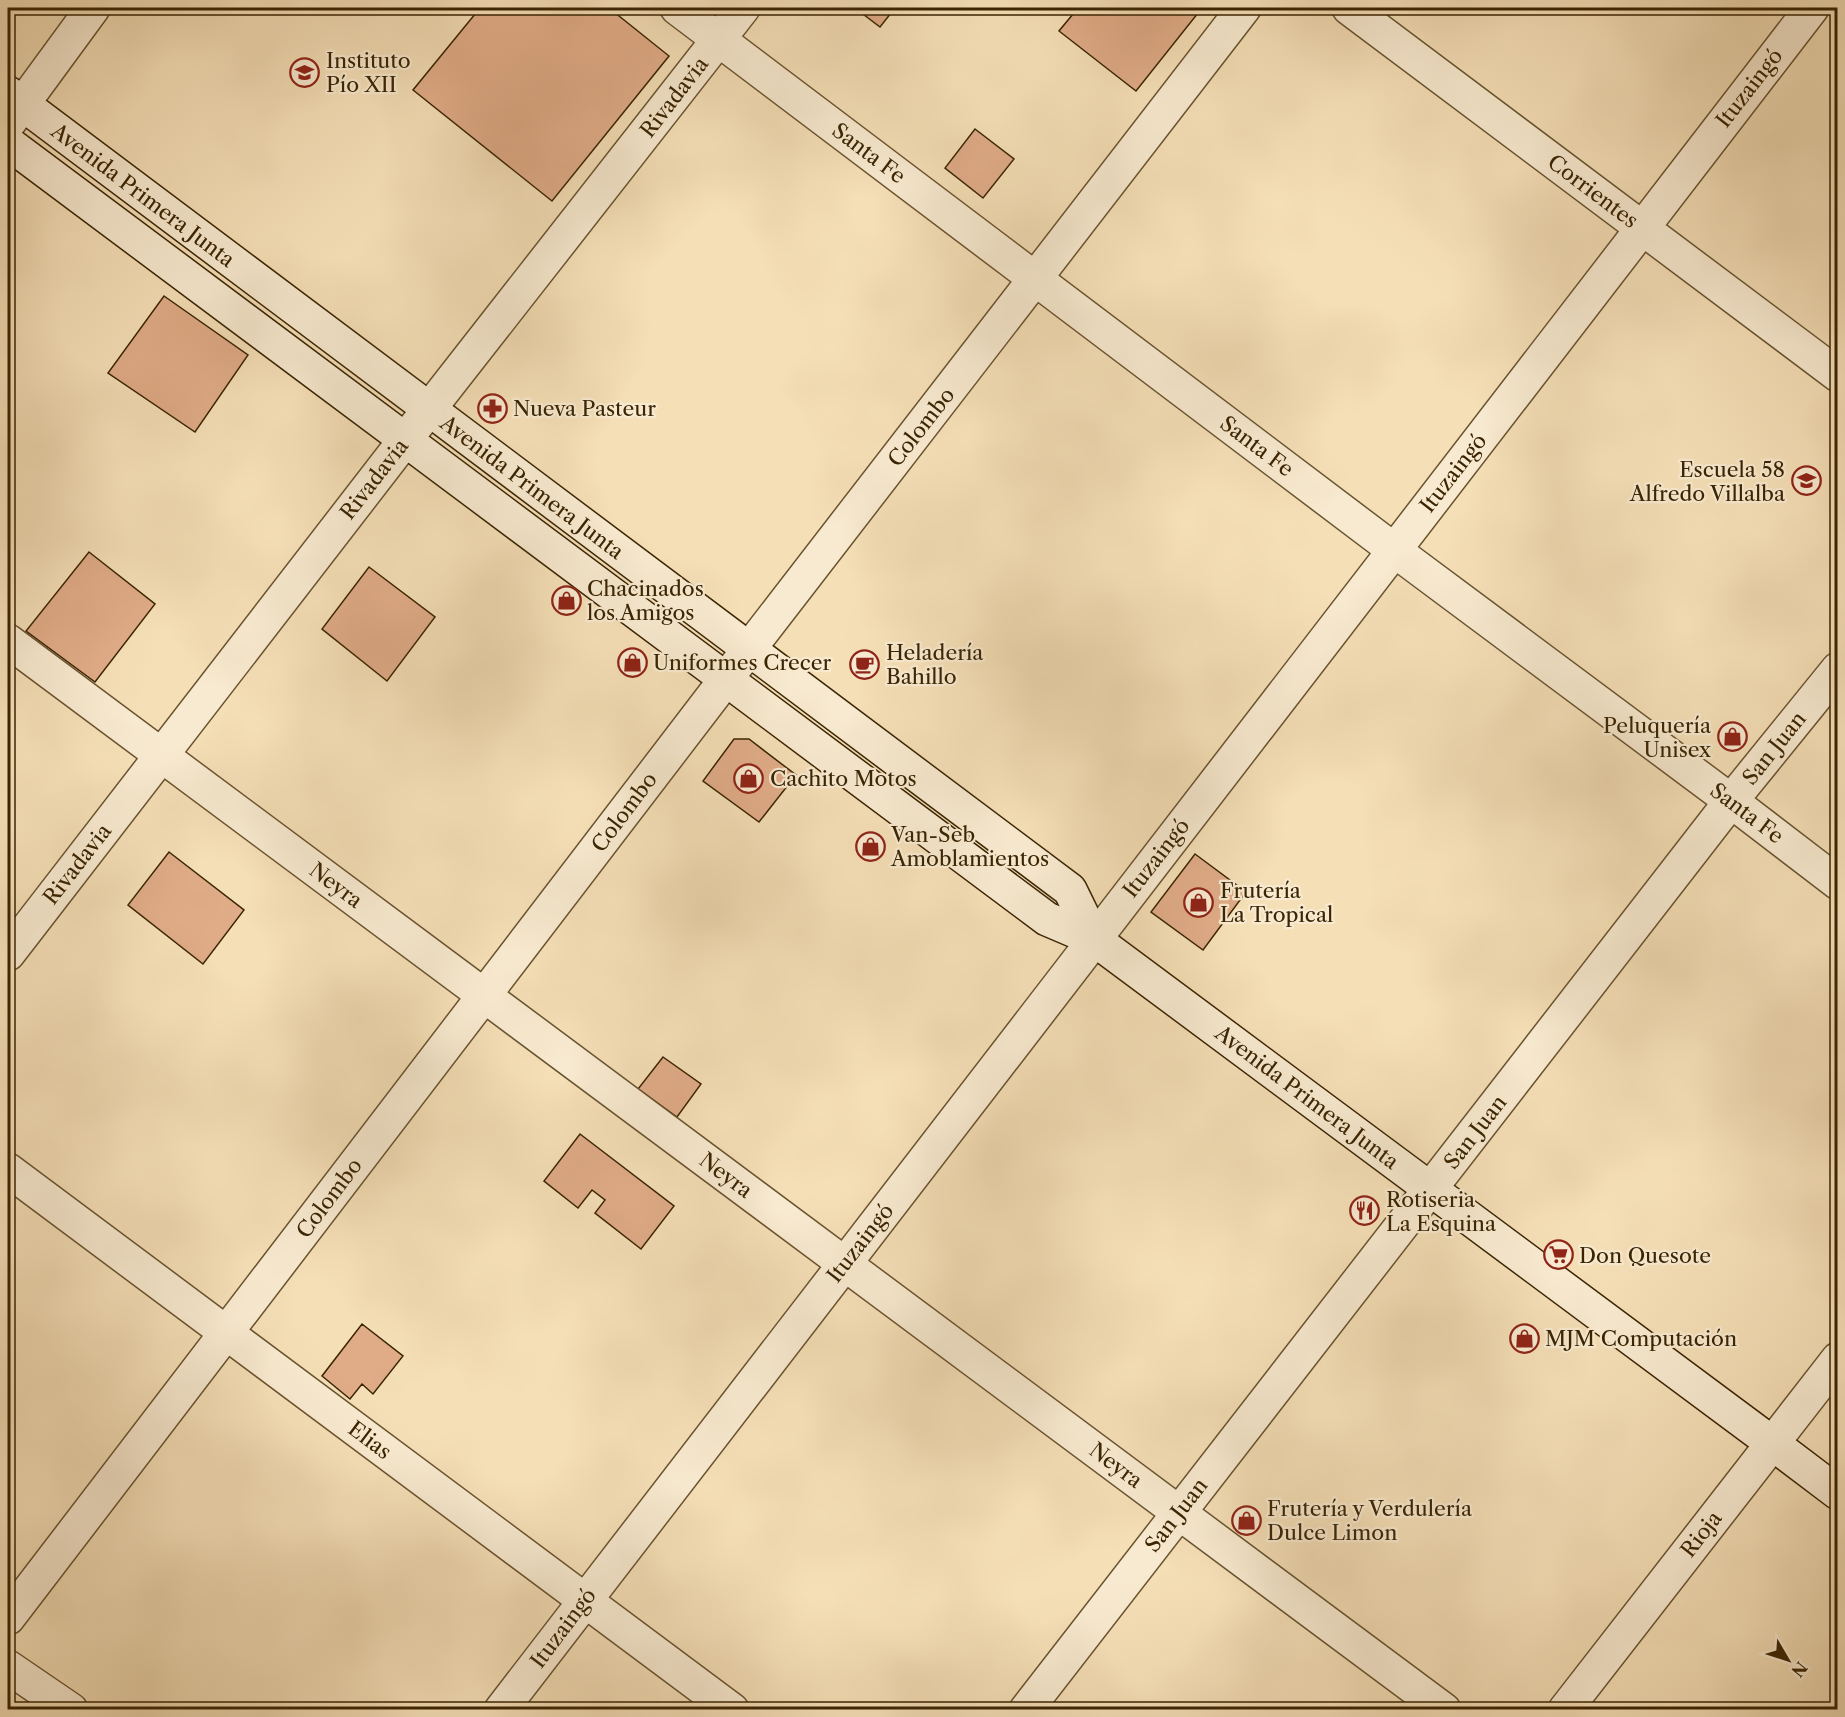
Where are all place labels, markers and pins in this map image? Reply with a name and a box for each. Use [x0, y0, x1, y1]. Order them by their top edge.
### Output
place label: Instituto Pío XII [326, 48, 411, 97]
school or university icon: Instituto Pío XII [289, 56, 321, 88]
pharmacy icon: Nueva Pasteur [476, 392, 508, 424]
place label: Nueva Pasteur [513, 396, 656, 421]
place label: Escuela 58 Alfredo Villalba [1629, 457, 1786, 506]
school or university icon: Escuela 58 Alfredo Villalba [1790, 465, 1822, 497]
place label: Chacinados los Amigos [587, 576, 704, 625]
shop icon: Chacinados los Amigos [550, 584, 582, 616]
place label: Heladería Bahillo [886, 640, 984, 689]
shop icon: Uniformes Crecer [616, 646, 648, 678]
cafe icon: Heladería Bahillo [849, 648, 881, 680]
place label: Uniformes Crecer [653, 650, 832, 675]
place label: Peluquería Unisex [1603, 713, 1712, 762]
shop icon: Peluquería Unisex [1716, 721, 1748, 753]
shop icon: Cachito Motos [733, 762, 765, 794]
place label: Cachito Motos [770, 766, 917, 791]
place label: Van-Seb Amoblamientos [890, 822, 1049, 871]
shop icon: Van-Seb Amoblamientos [854, 830, 886, 862]
place label: Frutería La Tropical [1220, 878, 1333, 927]
shop icon: Frutería La Tropical [1183, 886, 1215, 918]
place label: Rotiseria La Esquina [1386, 1187, 1497, 1236]
restaurant icon: Rotiseria La Esquina [1349, 1195, 1381, 1227]
supermarket icon: Don Quesote [1542, 1239, 1574, 1271]
place label: Don Quesote [1579, 1243, 1711, 1268]
shop icon: MJM Computación [1508, 1322, 1540, 1354]
place label: MJM Computación [1545, 1326, 1737, 1351]
place label: Frutería y Verdulería Dulce Limon [1267, 1496, 1473, 1545]
shop icon: Frutería y Verdulería Dulce Limon [1230, 1504, 1262, 1536]

